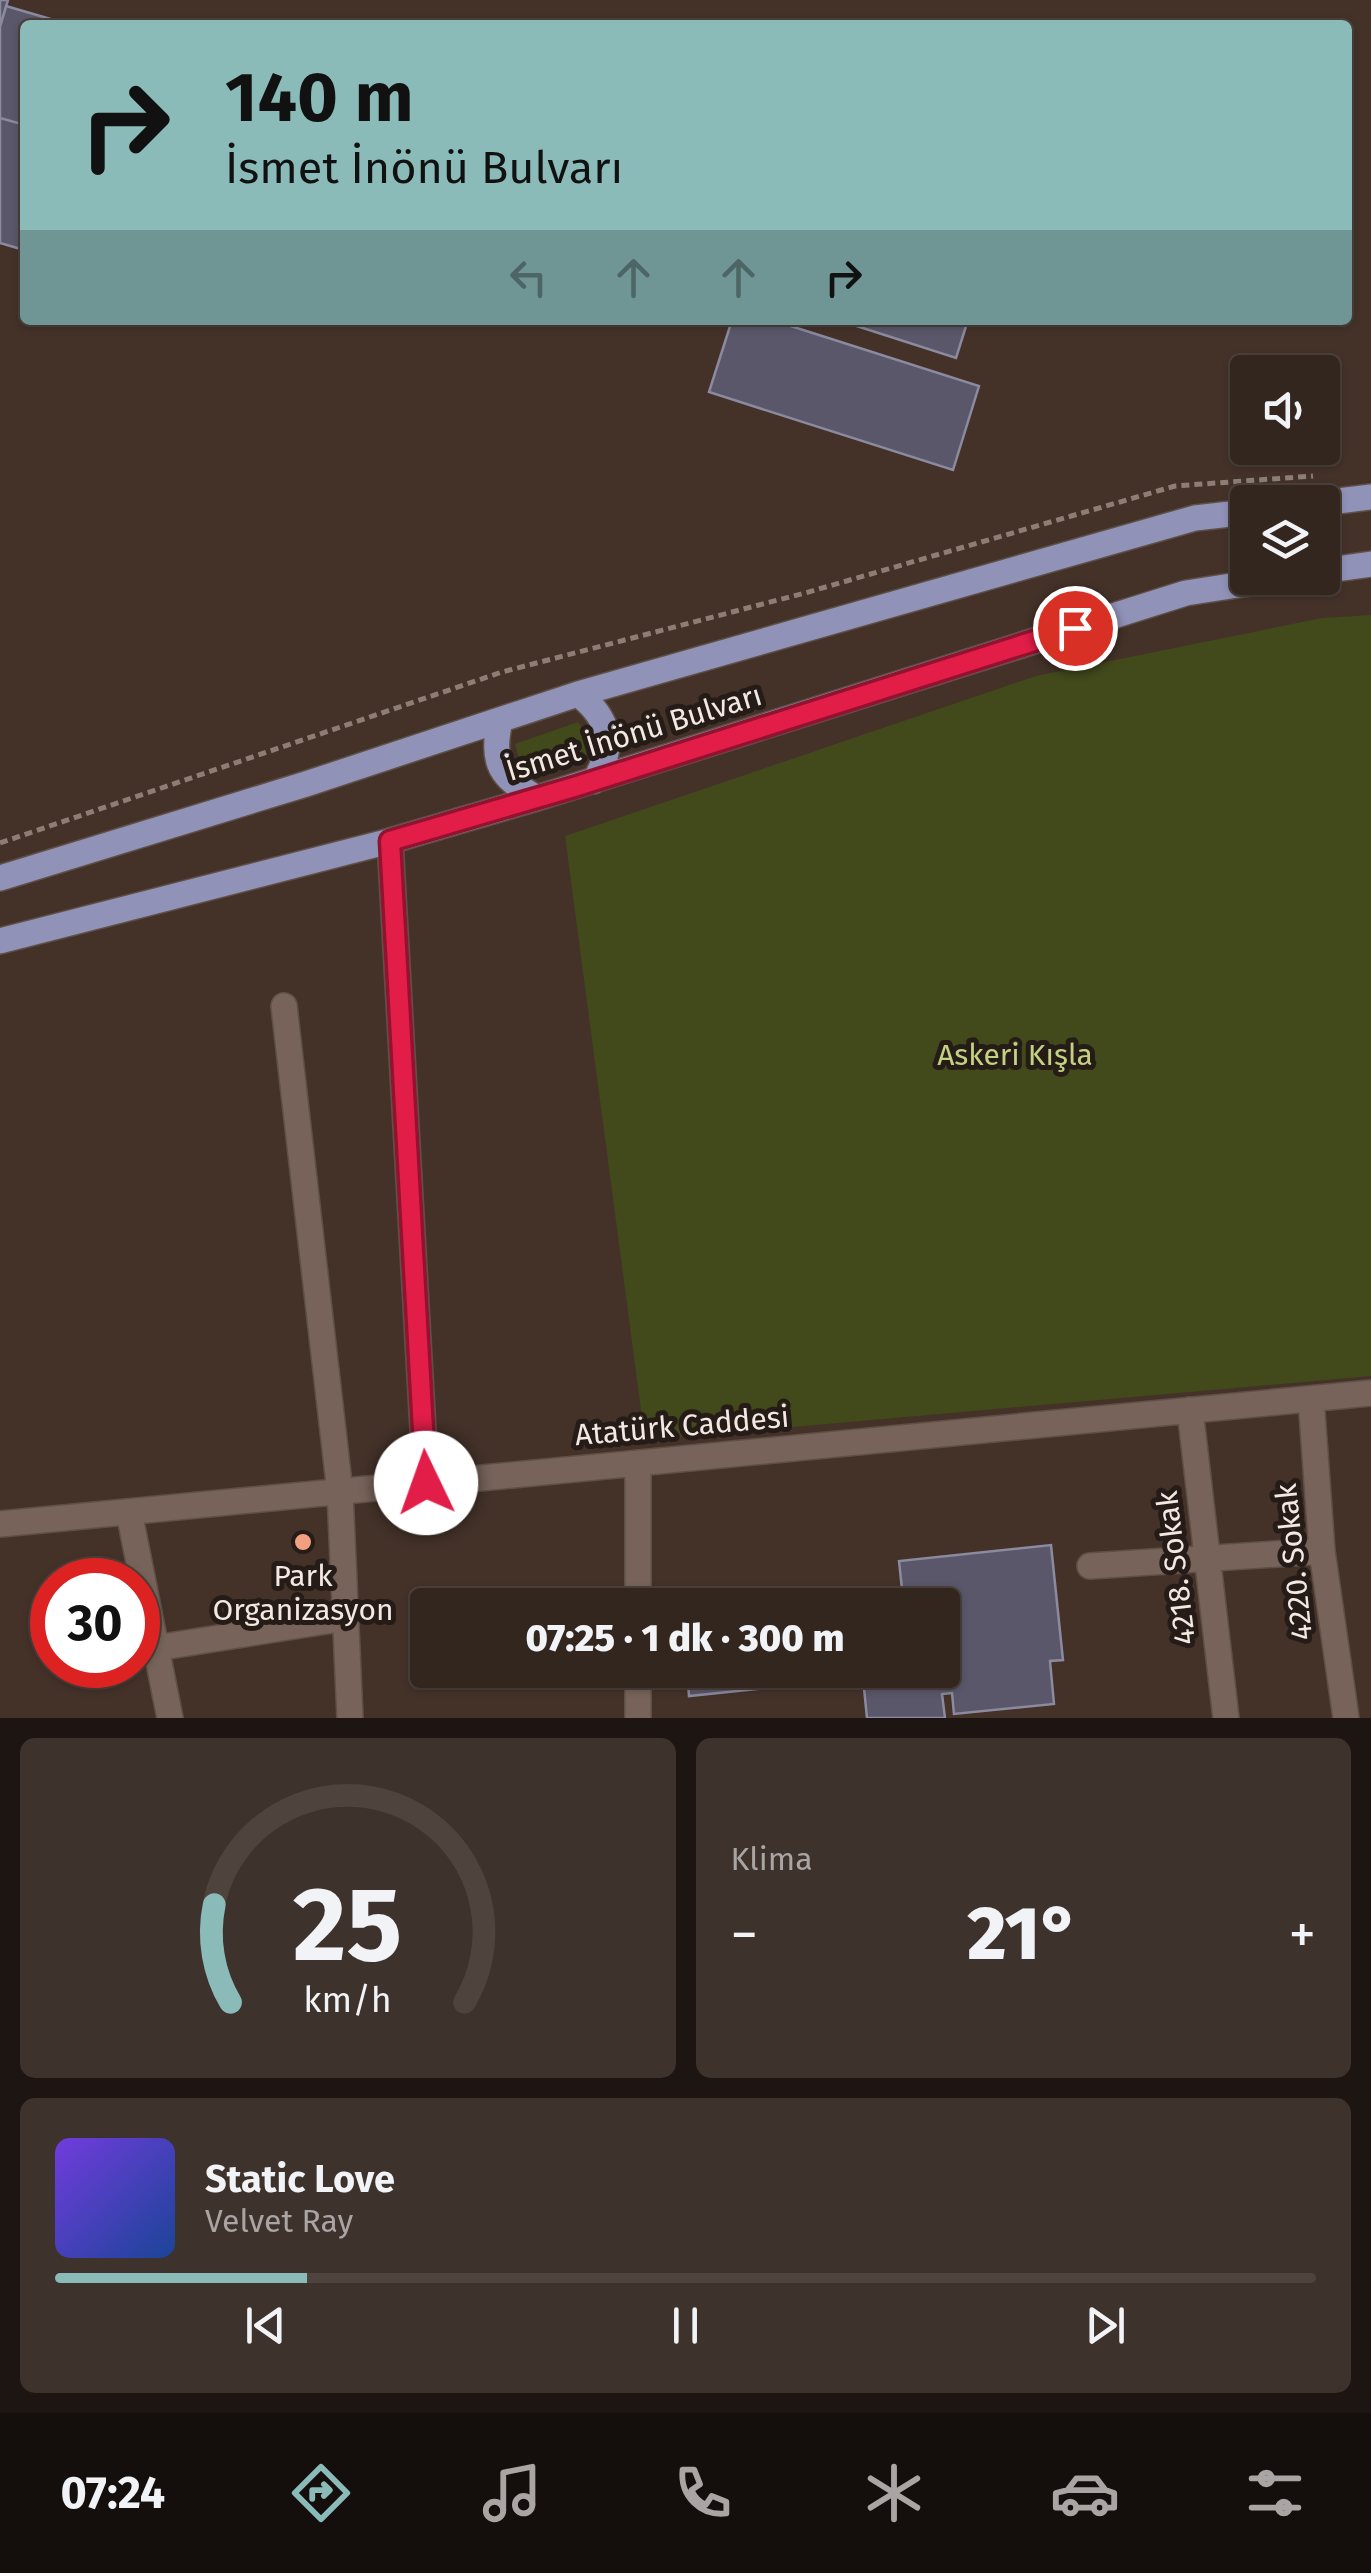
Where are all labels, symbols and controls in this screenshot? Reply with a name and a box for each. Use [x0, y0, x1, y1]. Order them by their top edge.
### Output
text: 140 m [225, 56, 414, 140]
icon: right [60, 60, 190, 190]
text: İsmet İnönü Bulvarı [225, 141, 623, 195]
icon: left [501, 250, 556, 305]
icon: ahead [606, 250, 661, 305]
icon: ahead [711, 250, 766, 305]
icon: right [816, 250, 871, 305]
map controls [1230, 355, 1340, 595]
button: sound [1230, 355, 1340, 465]
button: layers [1230, 485, 1340, 595]
pin [1033, 586, 1118, 671]
icon: arrive [1048, 601, 1103, 656]
street label: İsmet İnönü Bulvarı [502, 677, 766, 789]
park label: Askeri Kışla [937, 1037, 1093, 1073]
street label: Atatürk Caddesi [573, 1399, 791, 1453]
position arrow [374, 1431, 478, 1535]
street label: 4220. Sokak [1268, 1481, 1320, 1642]
street label: 4218. Sokak [1149, 1488, 1203, 1647]
marker: Park Organizasyon [292, 1531, 314, 1553]
speed limit sign: 30 [30, 1558, 160, 1688]
place label: Park Organizasyon [212, 1558, 394, 1628]
text: 07:25 · 1 dk · 300 m [525, 1615, 845, 1661]
text: Klima [731, 1840, 813, 1878]
text: 25 [293, 1863, 403, 1988]
text: 21° [967, 1889, 1079, 1979]
text: − [731, 1902, 758, 1968]
text: + [1289, 1902, 1316, 1968]
text: km/h [304, 1979, 392, 2021]
text: Static Love [205, 2156, 395, 2202]
text: Velvet Ray [205, 2202, 353, 2240]
icon: previous [238, 2298, 293, 2353]
icon: pause [658, 2298, 713, 2353]
icon: next [1078, 2298, 1133, 2353]
icon: directions [286, 2458, 356, 2528]
icon: music [477, 2458, 547, 2528]
icon: phone [668, 2458, 738, 2528]
icon: climate [859, 2458, 929, 2528]
icon: car [1050, 2458, 1120, 2528]
icon: filters [1240, 2458, 1310, 2528]
text: 07:24 [60, 2466, 165, 2520]

